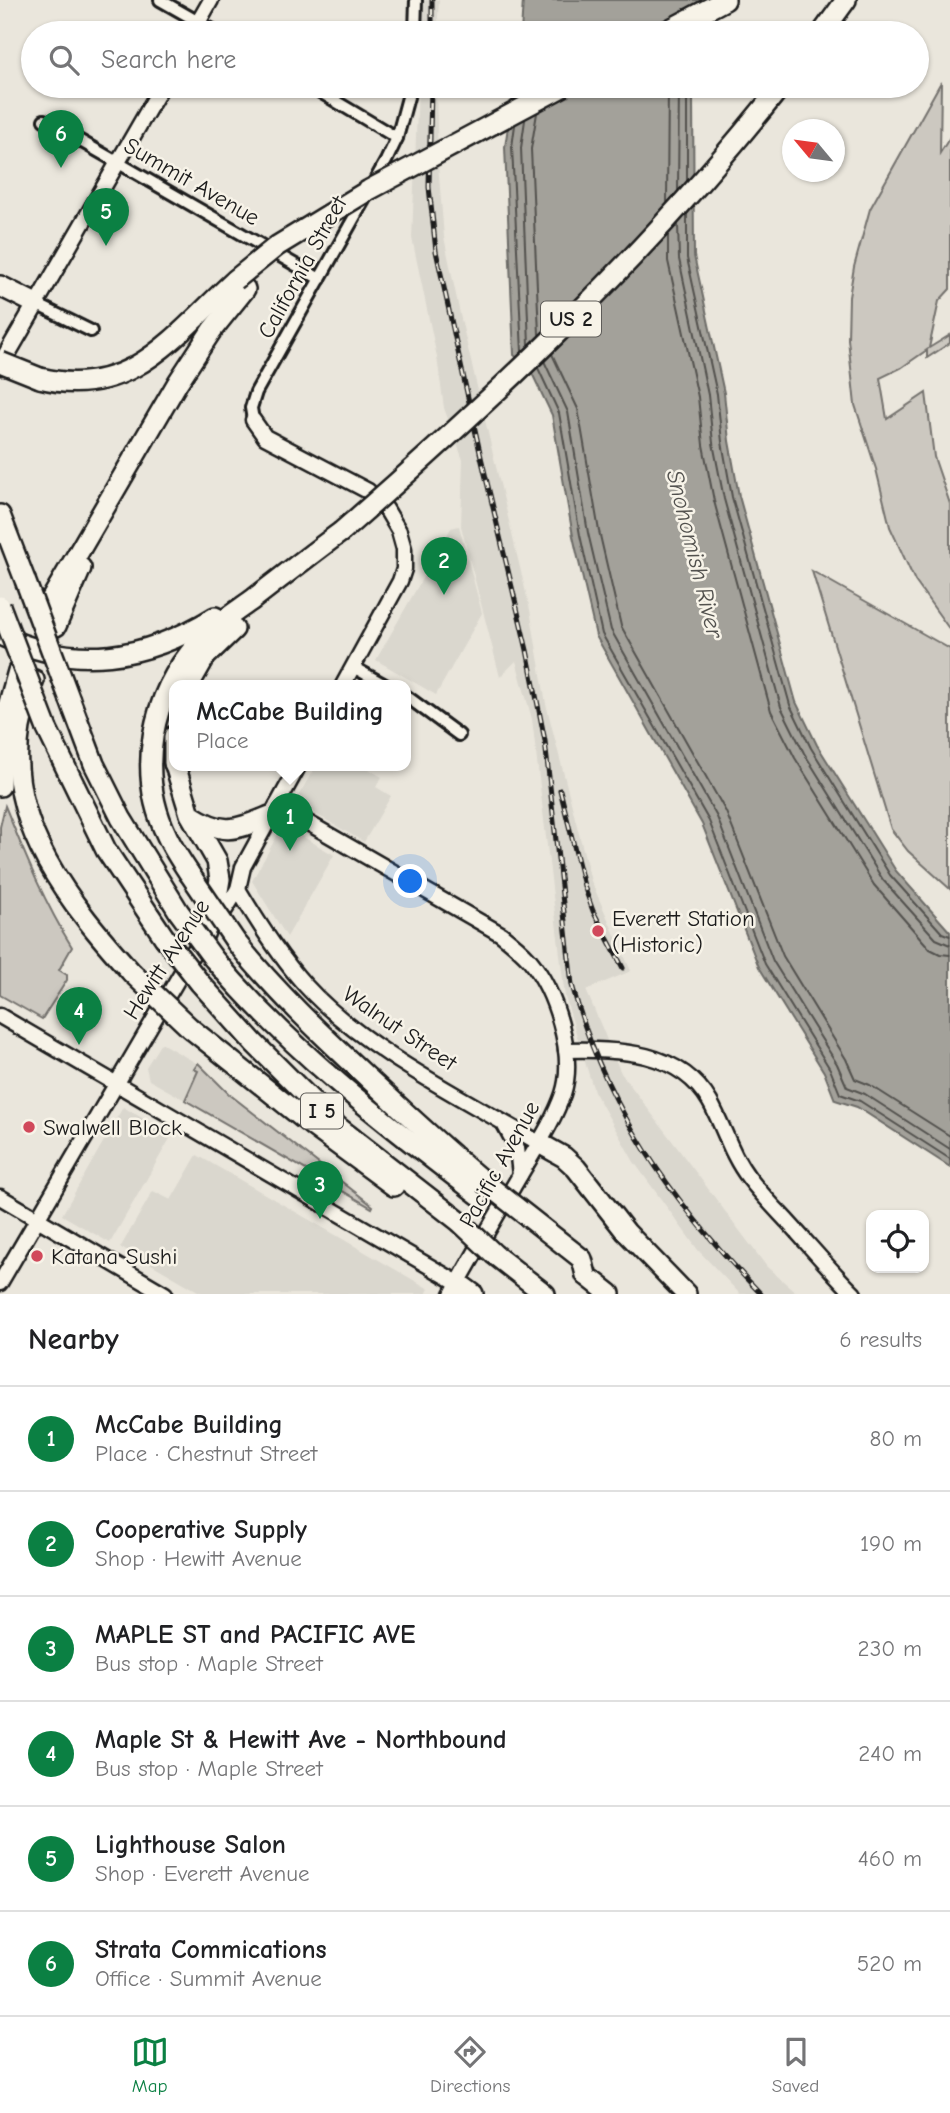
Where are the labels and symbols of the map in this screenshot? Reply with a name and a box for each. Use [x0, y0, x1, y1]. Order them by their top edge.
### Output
pin: 6 [38, 110, 84, 168]
north arrow [782, 119, 845, 182]
street label: Summit Avenue [119, 132, 264, 231]
pin: 5 [83, 188, 129, 246]
street label: California Street [252, 190, 353, 343]
road number: US 2 [541, 302, 601, 336]
water label: Snohomish River [661, 467, 730, 642]
pin: 2 [421, 537, 467, 595]
pin: 1 [267, 793, 313, 851]
your location [393, 864, 427, 898]
street label: Hewitt Avenue [118, 894, 215, 1024]
place label: Everett Station (Historic) [612, 905, 755, 958]
marker: Everett Station (Historic) [590, 923, 606, 939]
street label: Walnut Street [338, 980, 463, 1077]
pin: 4 [56, 987, 102, 1045]
road number: I 5 [301, 1094, 343, 1128]
street label: Pacific Avenue [454, 1096, 545, 1232]
place label: Swalwell Block [43, 1114, 182, 1141]
marker: Swalwell Block [21, 1119, 37, 1135]
pin: 3 [297, 1161, 343, 1219]
place label: Katana Sushi [51, 1243, 177, 1270]
marker: Katana Sushi [29, 1248, 45, 1264]

